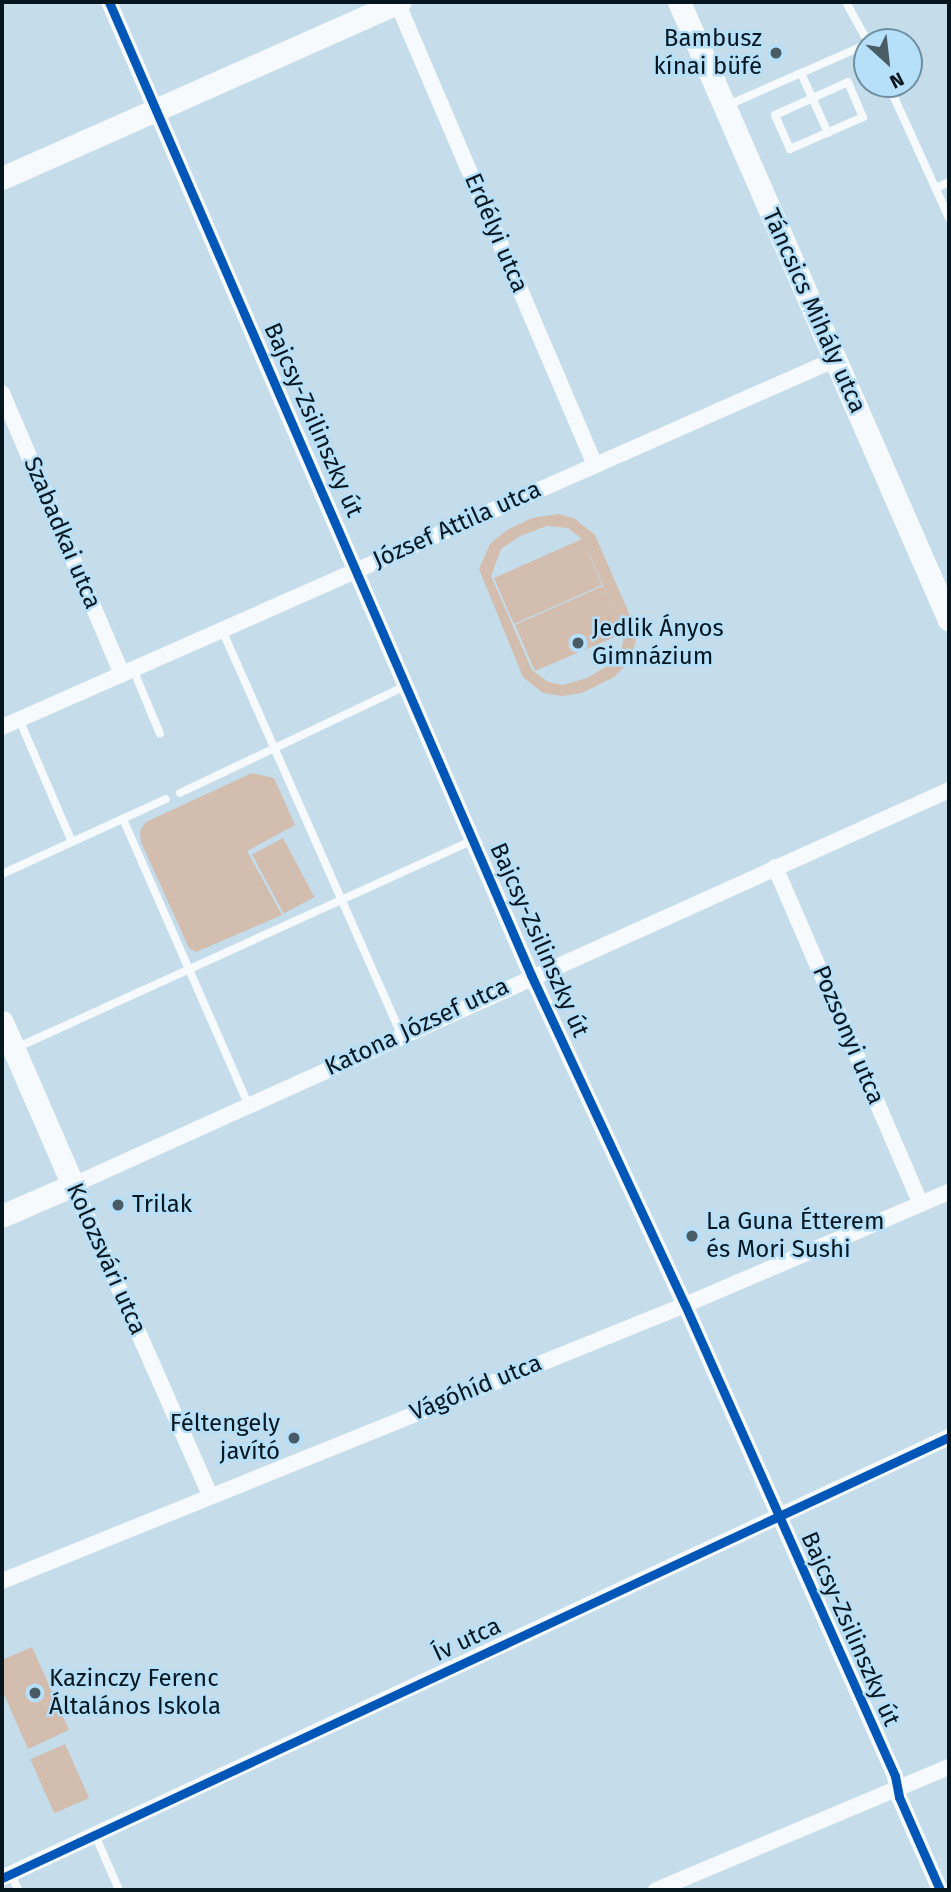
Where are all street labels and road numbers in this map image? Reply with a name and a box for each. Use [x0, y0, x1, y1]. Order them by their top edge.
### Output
street label: Erdélyi utca [458, 169, 534, 297]
street label: Táncsics Mihály utca [756, 204, 872, 418]
street label: Bajcsy-Zsilinszky út [257, 318, 369, 522]
street label: Szabadkai utca [17, 453, 107, 613]
street label: József Attila utca [369, 475, 545, 575]
street label: Bajcsy-Zsilinszky út [483, 838, 595, 1042]
street label: Pozsonyi utca [806, 961, 890, 1109]
street label: Katona József utca [320, 972, 514, 1082]
street label: Kolozsvári utca [60, 1179, 152, 1339]
street label: Vágóhíd utca [406, 1349, 546, 1427]
street label: Bajcsy-Zsilinszky út [794, 1527, 906, 1731]
street label: Ív utca [428, 1612, 506, 1668]

